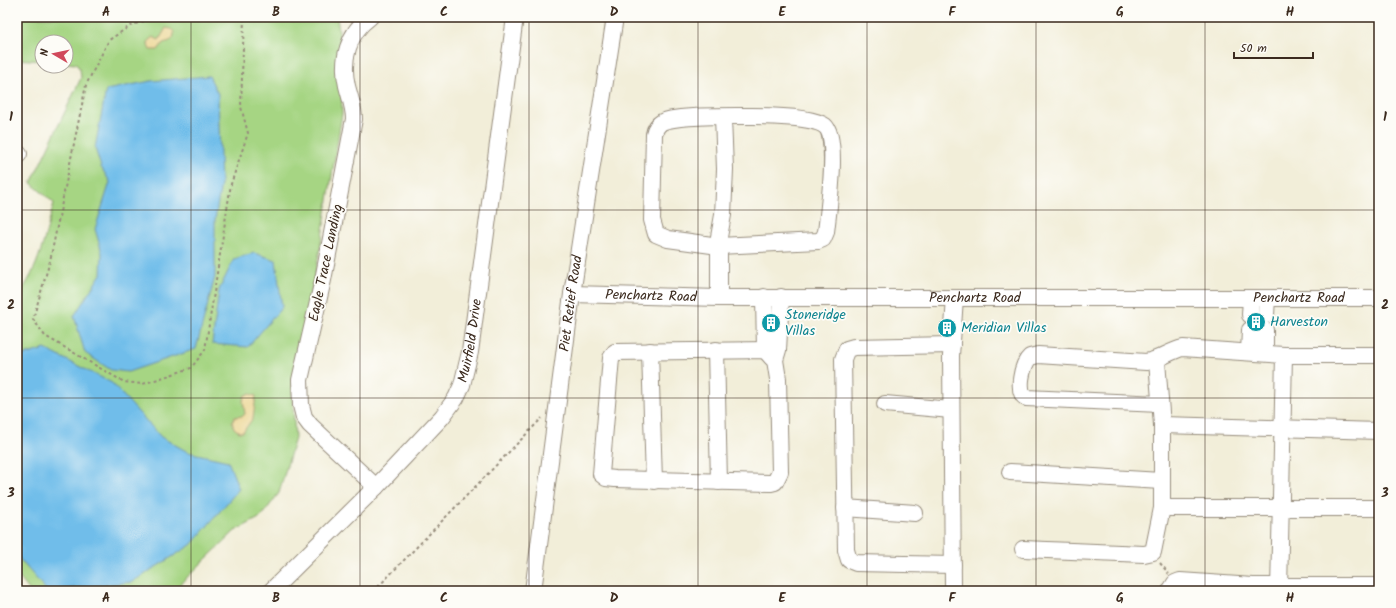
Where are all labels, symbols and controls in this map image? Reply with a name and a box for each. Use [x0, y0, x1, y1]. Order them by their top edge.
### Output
text: A [102, 2, 110, 23]
text: B [272, 2, 280, 23]
text: C [440, 2, 448, 23]
text: D [610, 2, 619, 23]
text: E [778, 2, 786, 23]
text: F [948, 2, 956, 23]
text: G [1116, 2, 1124, 23]
text: H [1286, 2, 1295, 23]
north arrow [34, 34, 74, 74]
scale bar [1234, 34, 1313, 60]
text: 50 m [1240, 39, 1267, 58]
text: N [36, 48, 55, 57]
text: 1 [9, 107, 13, 128]
text: 1 [1383, 107, 1387, 128]
street label: Eagle Trace Landing [303, 202, 349, 324]
street label: Piet Retief Road [554, 253, 589, 353]
street label: Penchartz Road [605, 284, 698, 308]
street label: Penchartz Road [929, 287, 1022, 309]
street label: Penchartz Road [1253, 287, 1346, 309]
text: 2 [7, 295, 15, 316]
text: 2 [1381, 295, 1389, 316]
street label: Muirfield Drive [452, 297, 488, 385]
place label: Stoneridge Villas [785, 304, 847, 342]
building icon: Harveston [1245, 311, 1267, 333]
place label: Harveston [1270, 311, 1328, 333]
building icon: Stoneridge Villas [760, 312, 782, 334]
building icon: Meridian Villas [936, 317, 958, 339]
place label: Meridian Villas [961, 317, 1046, 339]
text: 3 [6, 483, 15, 504]
text: 3 [1380, 483, 1389, 504]
text: A [102, 588, 110, 608]
text: B [272, 588, 280, 608]
text: C [440, 588, 448, 608]
text: D [610, 588, 619, 608]
text: E [778, 588, 786, 608]
text: F [948, 588, 956, 608]
text: G [1116, 588, 1124, 608]
text: H [1286, 588, 1295, 608]

